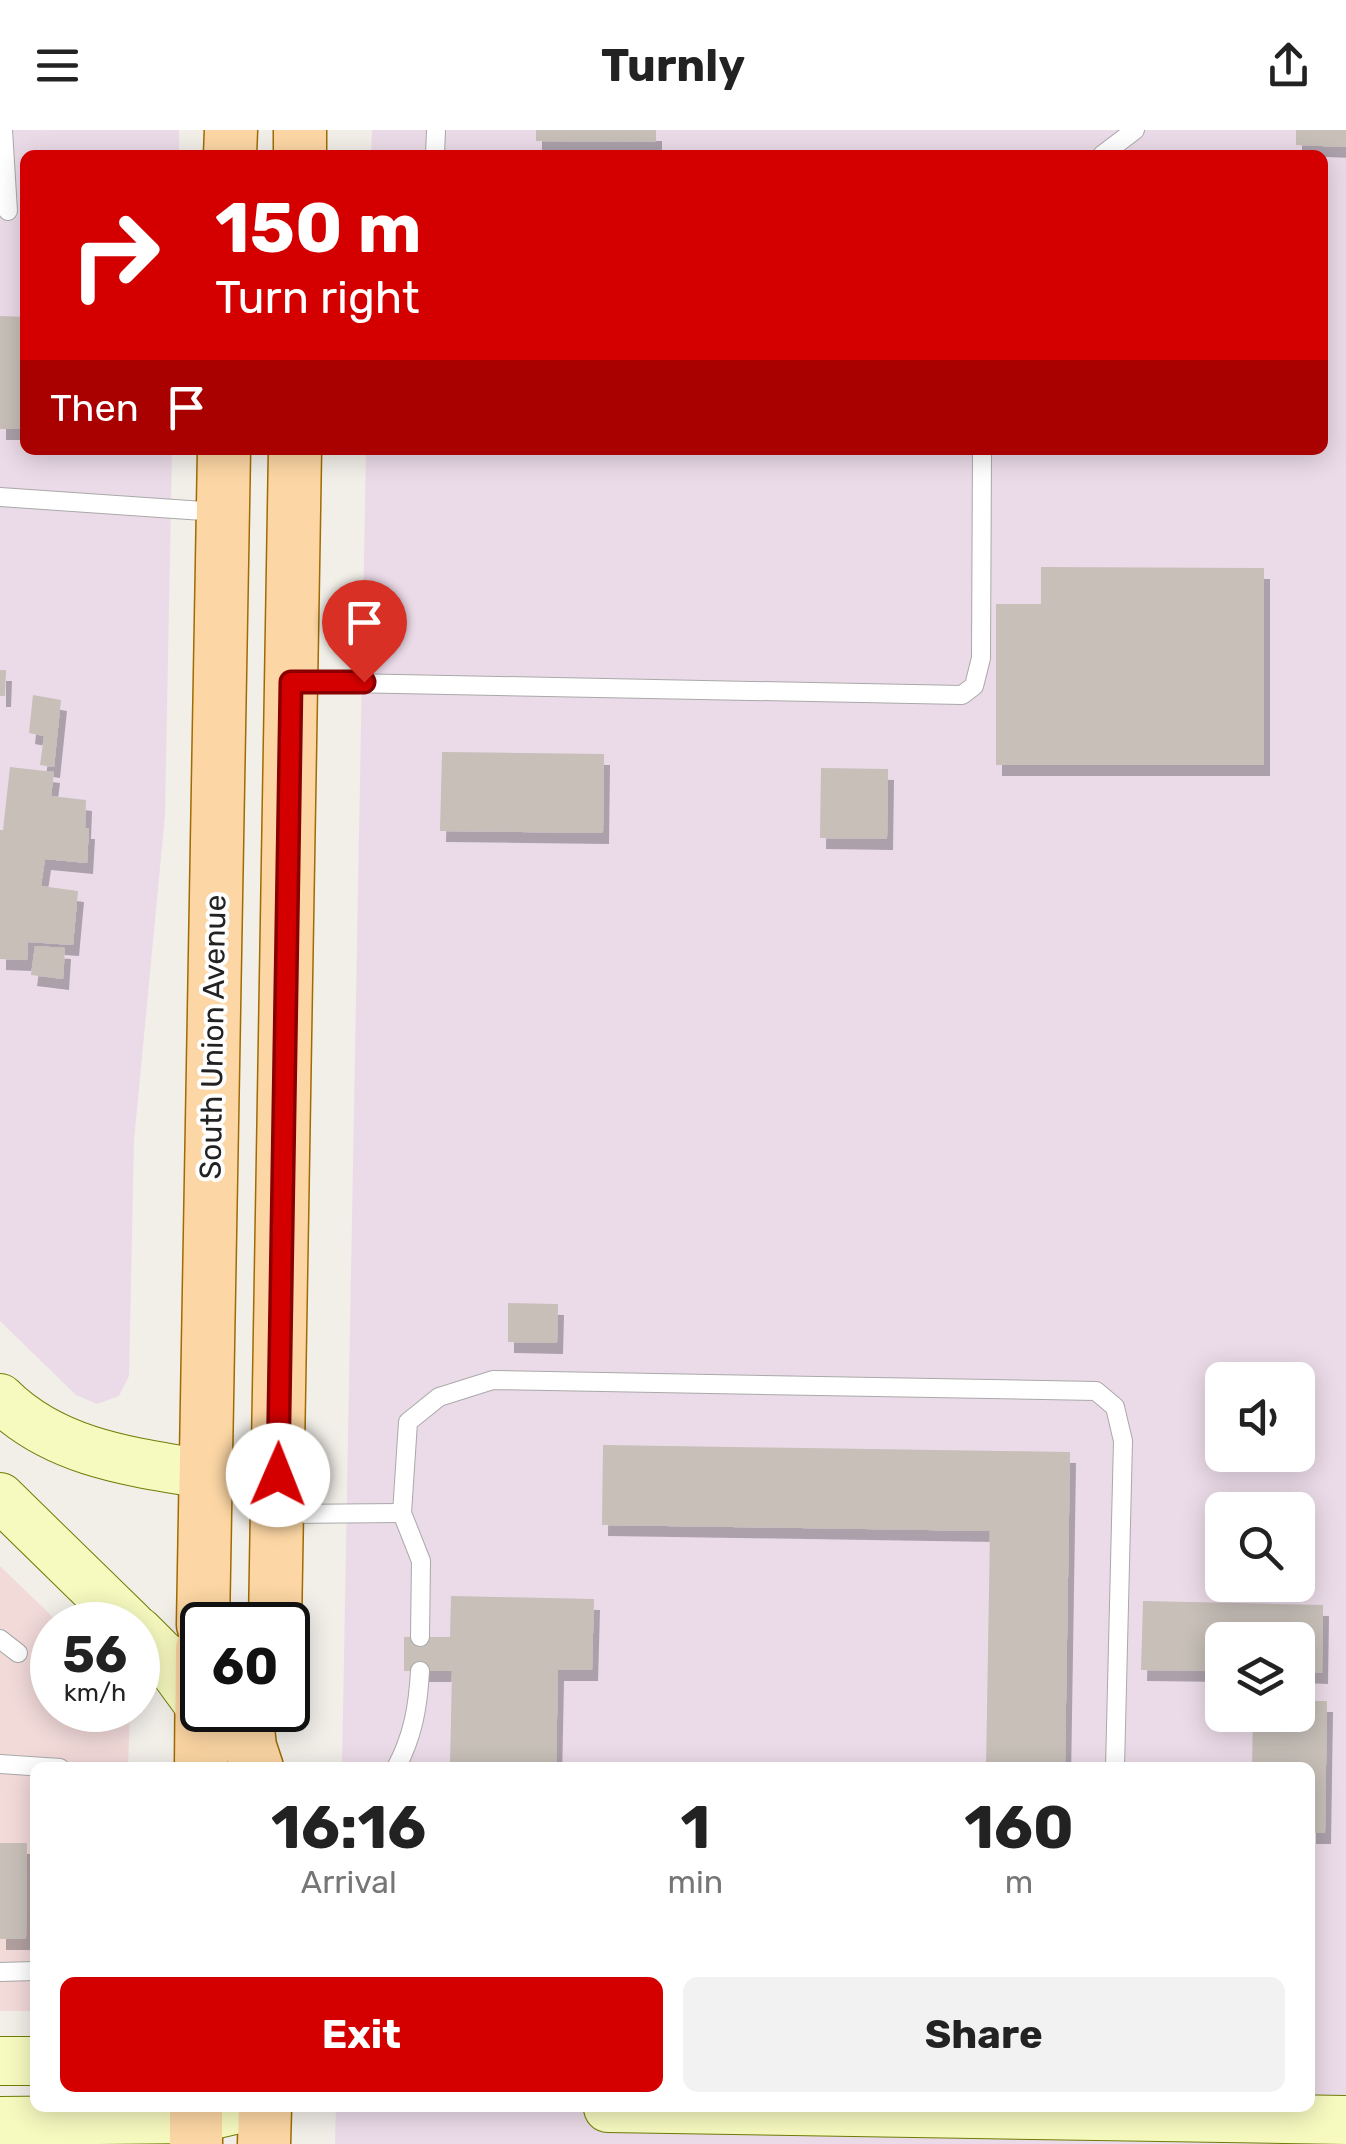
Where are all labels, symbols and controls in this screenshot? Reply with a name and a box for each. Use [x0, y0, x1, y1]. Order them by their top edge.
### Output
icon: menu [30, 38, 85, 93]
icon: share [1261, 38, 1316, 93]
text: Turnly [601, 39, 745, 92]
text: 150 m [215, 187, 422, 270]
icon: right [50, 190, 180, 320]
text: Turn right [215, 271, 419, 324]
icon: arrive [159, 380, 214, 435]
text: Then [50, 385, 139, 431]
pin [322, 580, 407, 683]
icon: arrive [337, 595, 392, 650]
street label: South Union Avenue [193, 894, 233, 1180]
map controls [1205, 1362, 1315, 1732]
button: sound [1205, 1362, 1315, 1472]
position arrow [226, 1423, 330, 1527]
button: search [1205, 1492, 1315, 1602]
speed limit sign: 60 [180, 1602, 310, 1732]
button: layers [1205, 1622, 1315, 1732]
text: 56 [63, 1625, 127, 1685]
text: km/h [64, 1678, 126, 1707]
text: 16:16 [271, 1792, 426, 1863]
text: 1 [680, 1792, 710, 1863]
text: 160 [964, 1792, 1074, 1863]
text: Arrival [301, 1863, 397, 1901]
text: min [668, 1863, 723, 1901]
text: m [1005, 1863, 1033, 1901]
button: Exit [60, 1977, 663, 2092]
button: Share [683, 1977, 1285, 2092]

